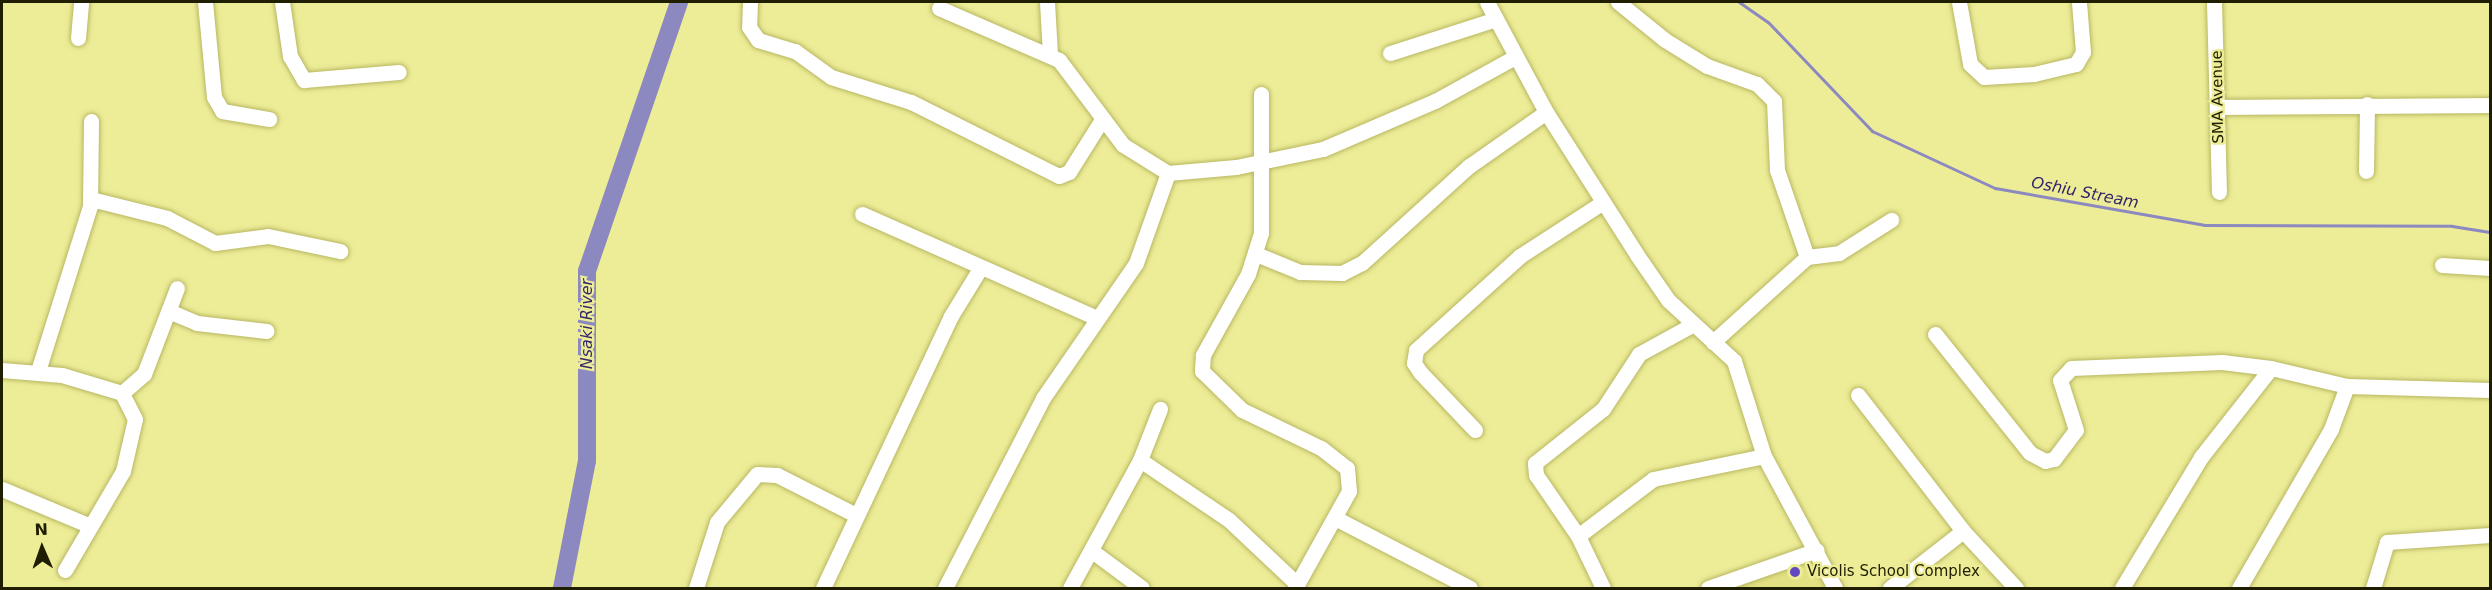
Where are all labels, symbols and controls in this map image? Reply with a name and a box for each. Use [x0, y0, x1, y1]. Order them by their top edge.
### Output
street label: SMA Avenue [2208, 50, 2228, 144]
water label: Oshiu Stream [2030, 173, 2140, 213]
water label: Nsaki River [577, 279, 597, 369]
north arrow [12, 518, 72, 578]
text: N [34, 520, 48, 539]
place label: Vicolis School Complex [1807, 563, 1980, 581]
marker: Vicolis School Complex [1788, 565, 1802, 579]

